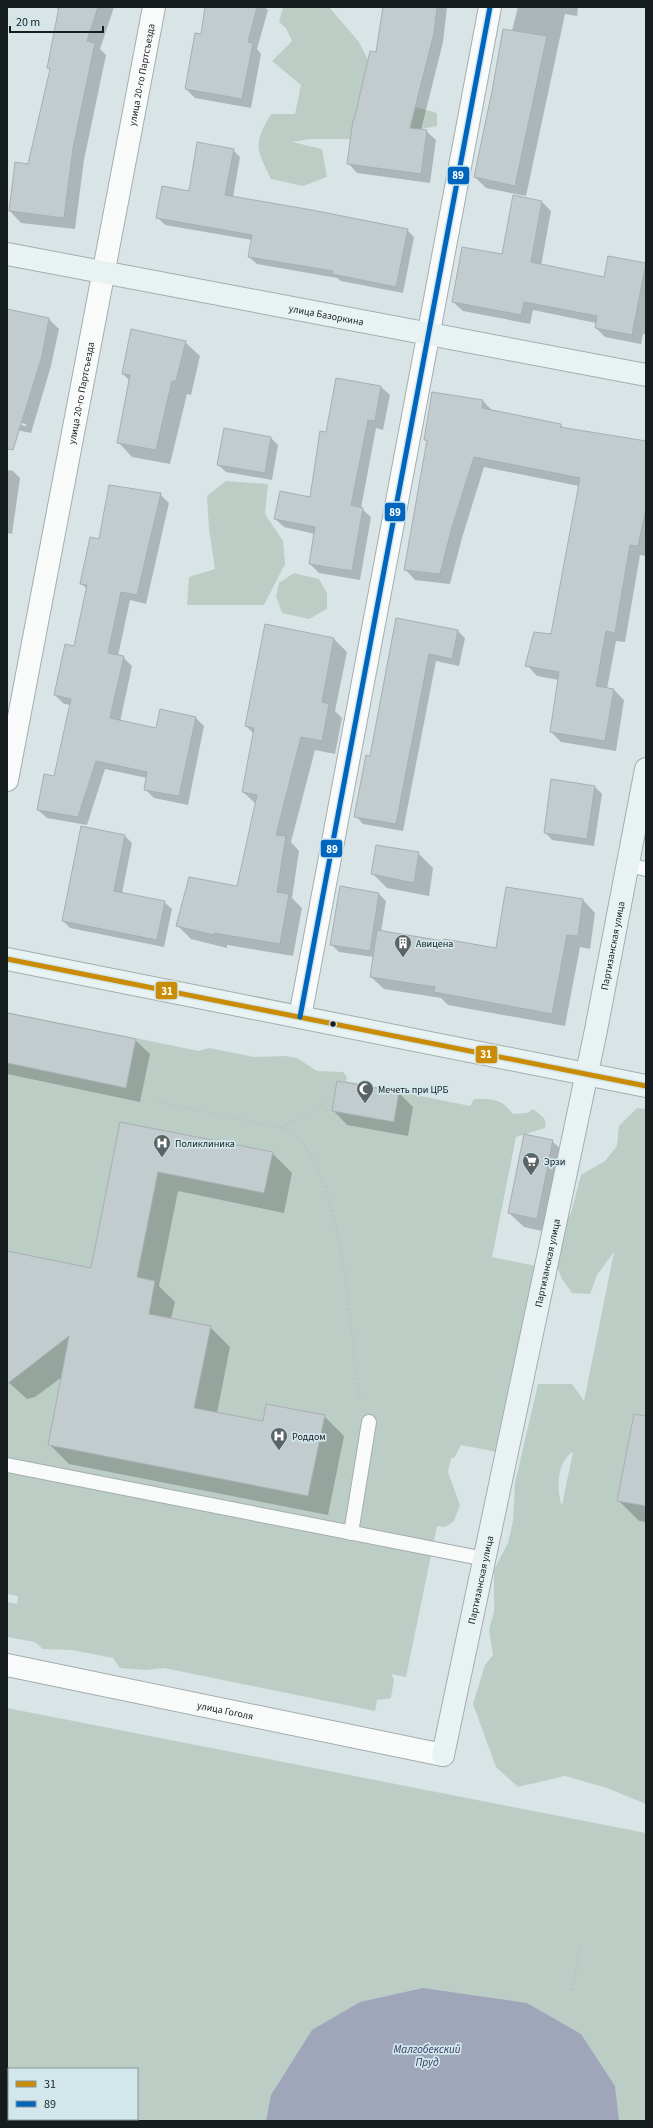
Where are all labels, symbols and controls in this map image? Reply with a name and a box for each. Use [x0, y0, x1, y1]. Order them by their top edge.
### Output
scale bar [10, 8, 103, 34]
text: 20 m [16, 14, 40, 31]
street label: улица 20-го Партсъезда [126, 22, 159, 127]
line badge: 89 [447, 166, 470, 185]
text: 89 [452, 168, 464, 183]
street label: улица Базоркина [288, 302, 365, 329]
street label: улица 20-го Партсъезда [65, 341, 98, 446]
line badge: 89 [384, 502, 406, 522]
text: 89 [389, 505, 401, 520]
line badge: 89 [320, 839, 343, 858]
text: 89 [326, 842, 338, 857]
street label: Партизанская улица [598, 900, 629, 991]
building icon: Авицена [393, 933, 413, 958]
place label: Авицена [416, 937, 453, 951]
line badge: 31 [155, 981, 178, 1000]
text: 31 [161, 984, 173, 999]
unlabelled marker [328, 1019, 338, 1029]
line badge: 31 [475, 1045, 498, 1064]
text: 31 [480, 1047, 492, 1062]
mosque icon: Мечеть при ЦРБ [355, 1079, 375, 1104]
place label: Мечеть при ЦРБ [378, 1083, 448, 1097]
hospital icon: Поликлиника [152, 1133, 172, 1158]
place label: Поликлиника [175, 1137, 235, 1151]
supermarket icon: Эрзи [521, 1151, 541, 1176]
place label: Эрзи [544, 1155, 565, 1169]
street label: Партизанская улица [532, 1217, 564, 1309]
hospital icon: Роддом [269, 1426, 289, 1451]
place label: Роддом [292, 1430, 326, 1444]
street label: Партизанская улица [465, 1534, 497, 1626]
street label: улица Гоголя [196, 1698, 255, 1724]
water label: Малгобекский Пруд [394, 2042, 461, 2070]
legend [8, 2068, 138, 2120]
text: 31 [44, 2076, 56, 2093]
text: 89 [44, 2096, 56, 2113]

